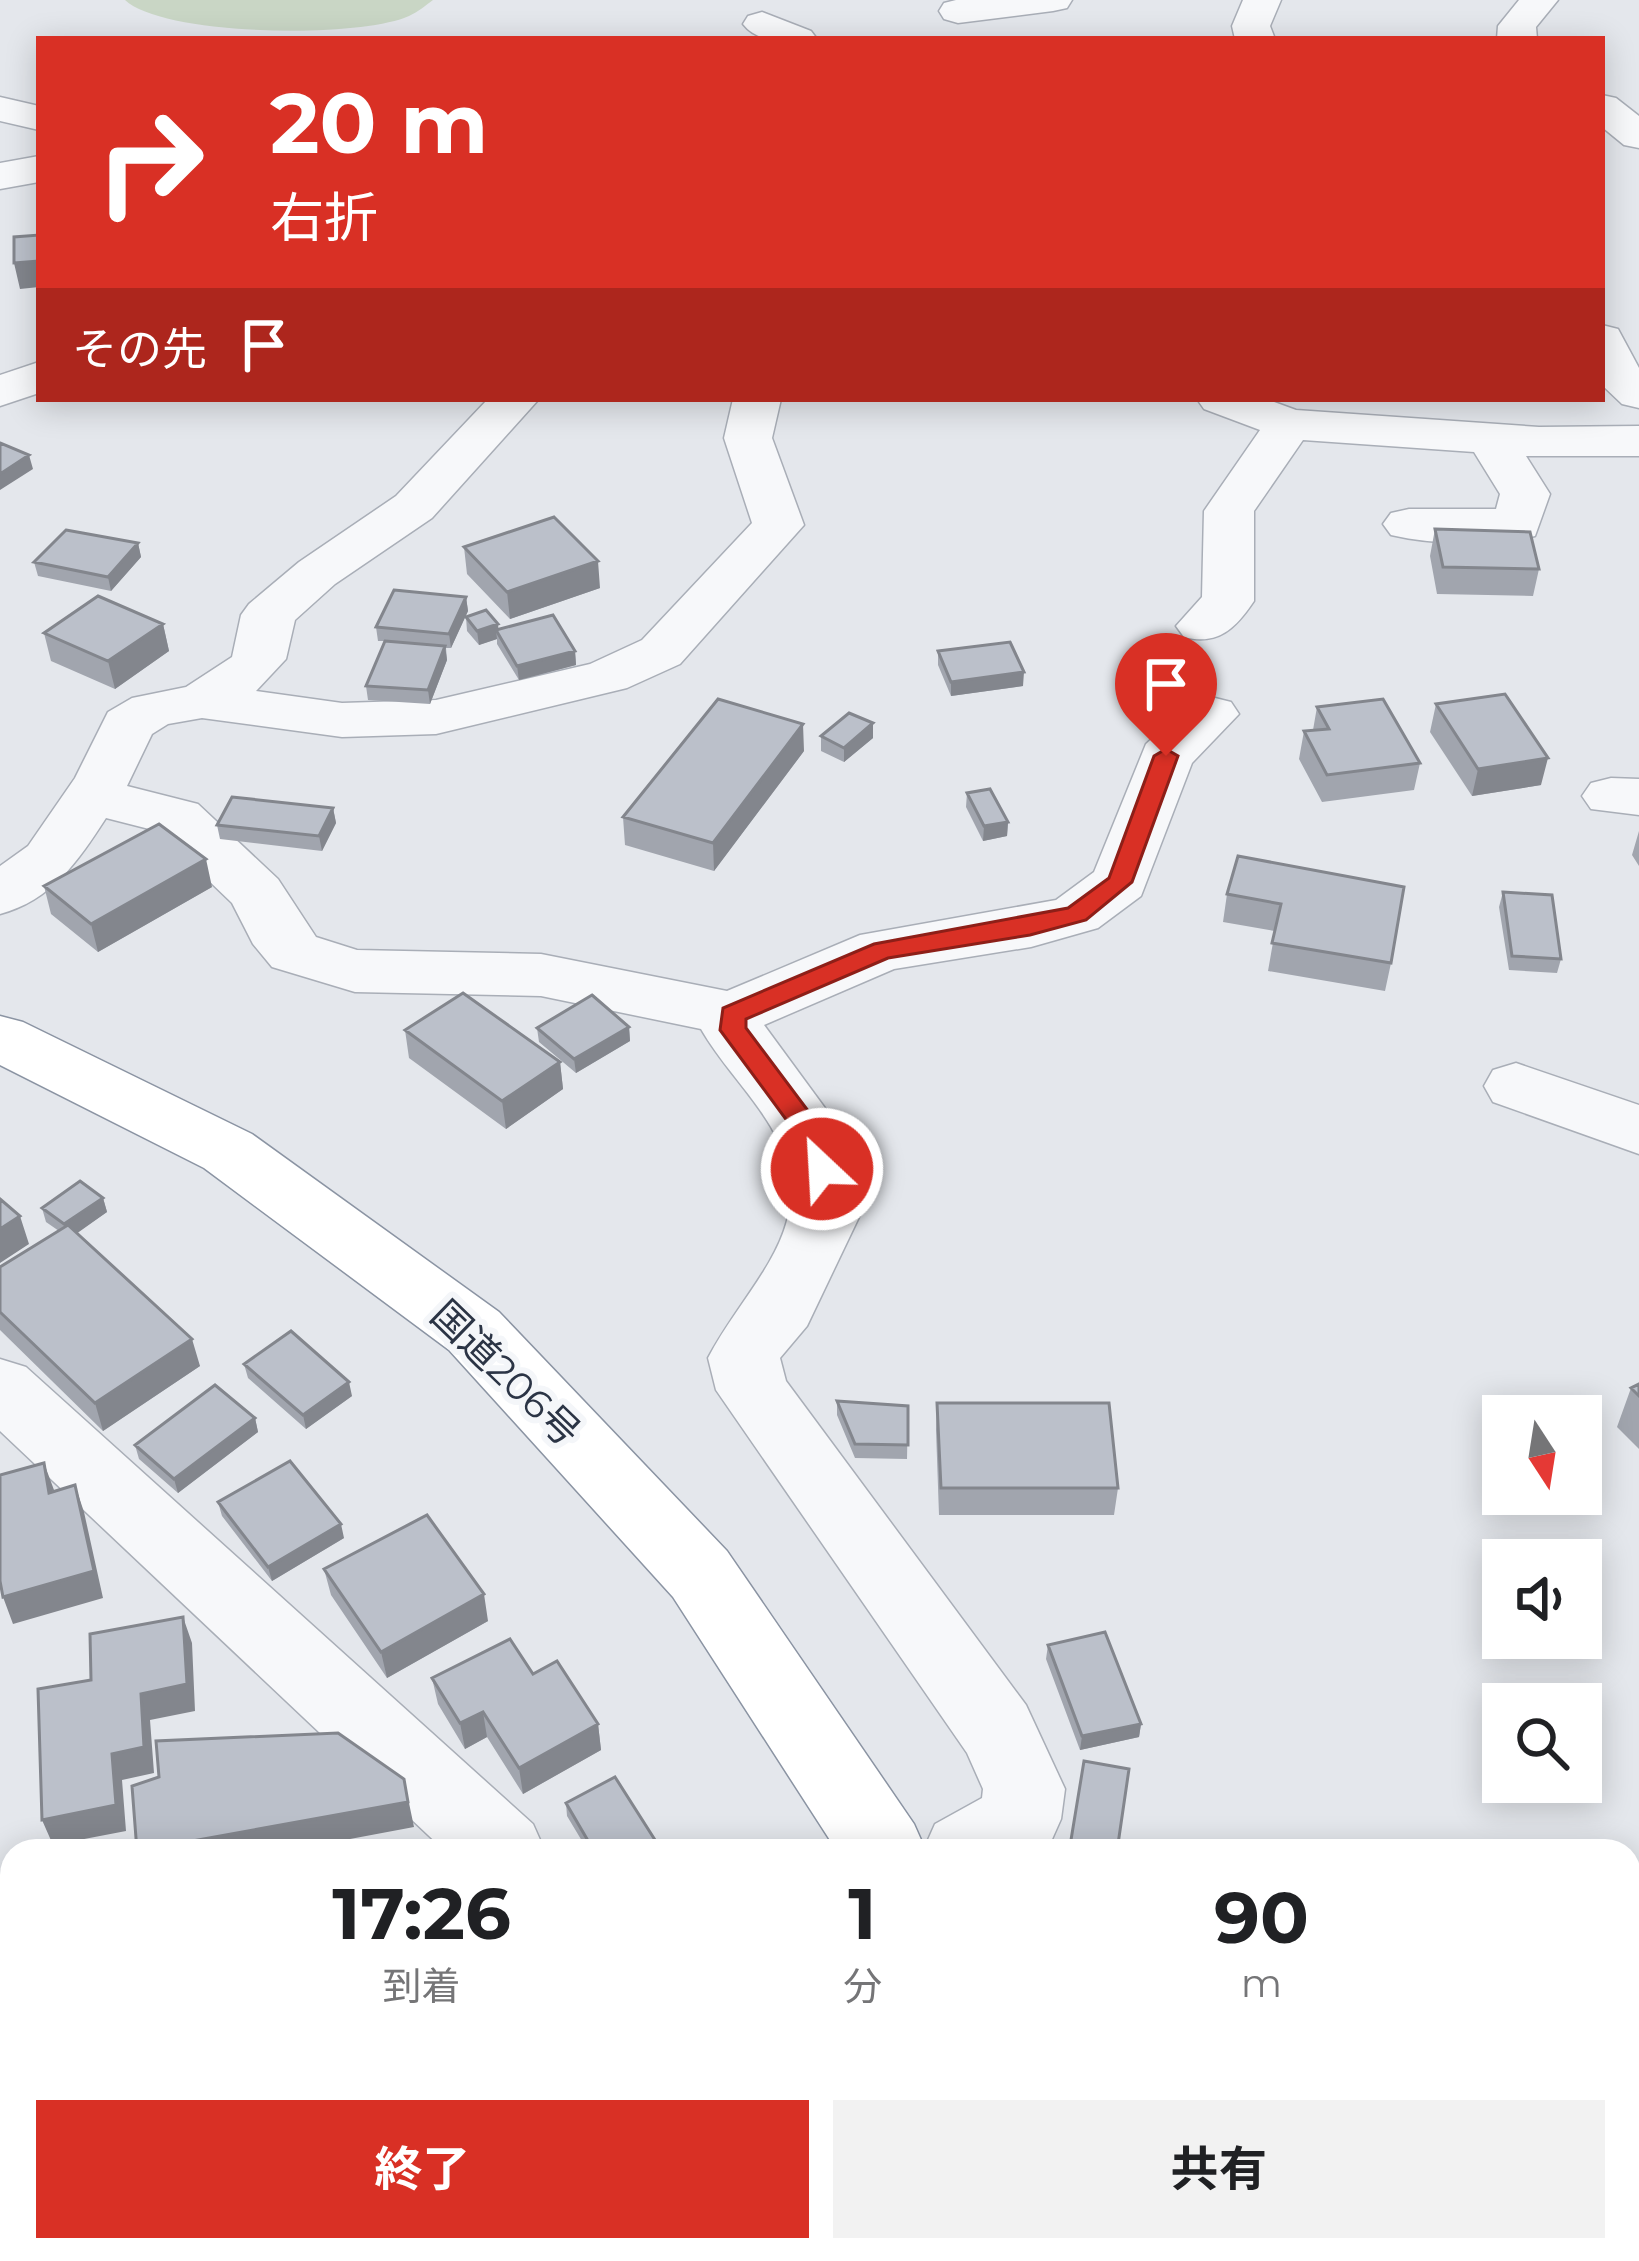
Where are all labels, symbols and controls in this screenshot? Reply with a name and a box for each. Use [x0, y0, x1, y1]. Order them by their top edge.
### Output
text: 20 m [270, 72, 488, 174]
icon: right [72, 84, 228, 240]
text: 右折 [270, 185, 378, 251]
icon: arrive [231, 312, 297, 378]
text: その先 [72, 321, 207, 376]
pin [1115, 633, 1217, 756]
icon: arrive [1133, 651, 1199, 717]
position arrow [759, 1106, 885, 1232]
street label: 国道206号 [421, 1290, 591, 1456]
north arrow [1482, 1395, 1602, 1515]
map controls [1482, 1395, 1602, 1803]
button: sound [1482, 1539, 1602, 1659]
button: search [1482, 1683, 1602, 1803]
text: 17:26 [332, 1869, 511, 1957]
text: 1 [848, 1869, 877, 1957]
text: 90 [1214, 1873, 1309, 1961]
text: m [1241, 1959, 1282, 2007]
text: 到着 [382, 1962, 460, 2010]
text: 分 [843, 1962, 882, 2010]
button: 終了 [36, 2100, 809, 2238]
button: 共有 [833, 2100, 1605, 2238]

